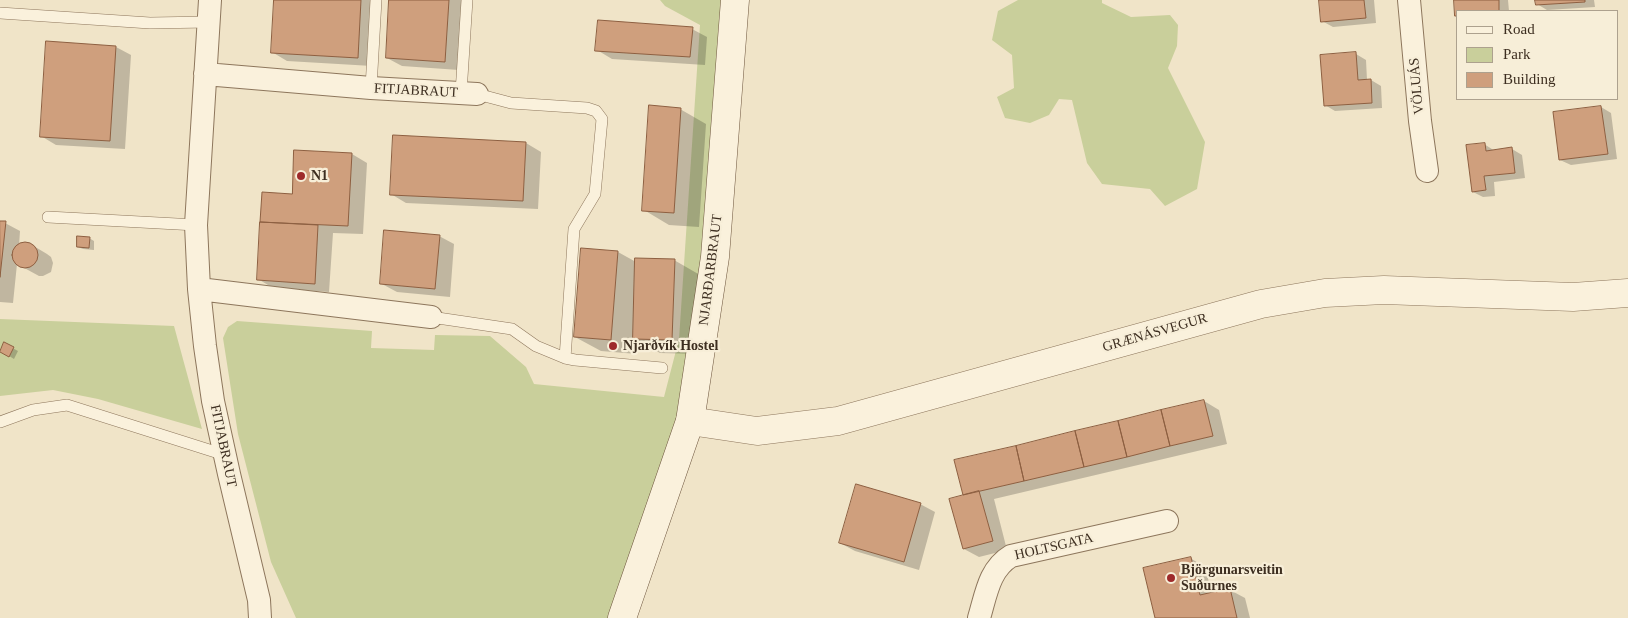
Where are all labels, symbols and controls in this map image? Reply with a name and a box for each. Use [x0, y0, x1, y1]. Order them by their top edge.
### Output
legend [1456, 10, 1618, 100]
text: Road [1503, 21, 1535, 37]
text: Park [1503, 46, 1531, 62]
street label: VÖLUÁS [1406, 57, 1428, 115]
text: Building [1503, 71, 1556, 87]
street label: FITJABRAUT [374, 80, 458, 102]
place label: N1 [311, 168, 328, 184]
marker: N1 [295, 170, 307, 182]
street label: NJARÐARBRAUT [696, 213, 726, 327]
street label: GRÆNÁSVEGUR [1101, 310, 1209, 356]
place label: Njarðvík Hostel [623, 338, 718, 354]
marker: Njarðvík Hostel [607, 340, 619, 352]
street label: FITJABRAUT [206, 403, 240, 489]
street label: HOLTSGATA [1013, 530, 1095, 564]
place label: Björgunarsveitin Suðurnes [1181, 562, 1283, 594]
marker: Björgunarsveitin Suðurnes [1165, 572, 1177, 584]

